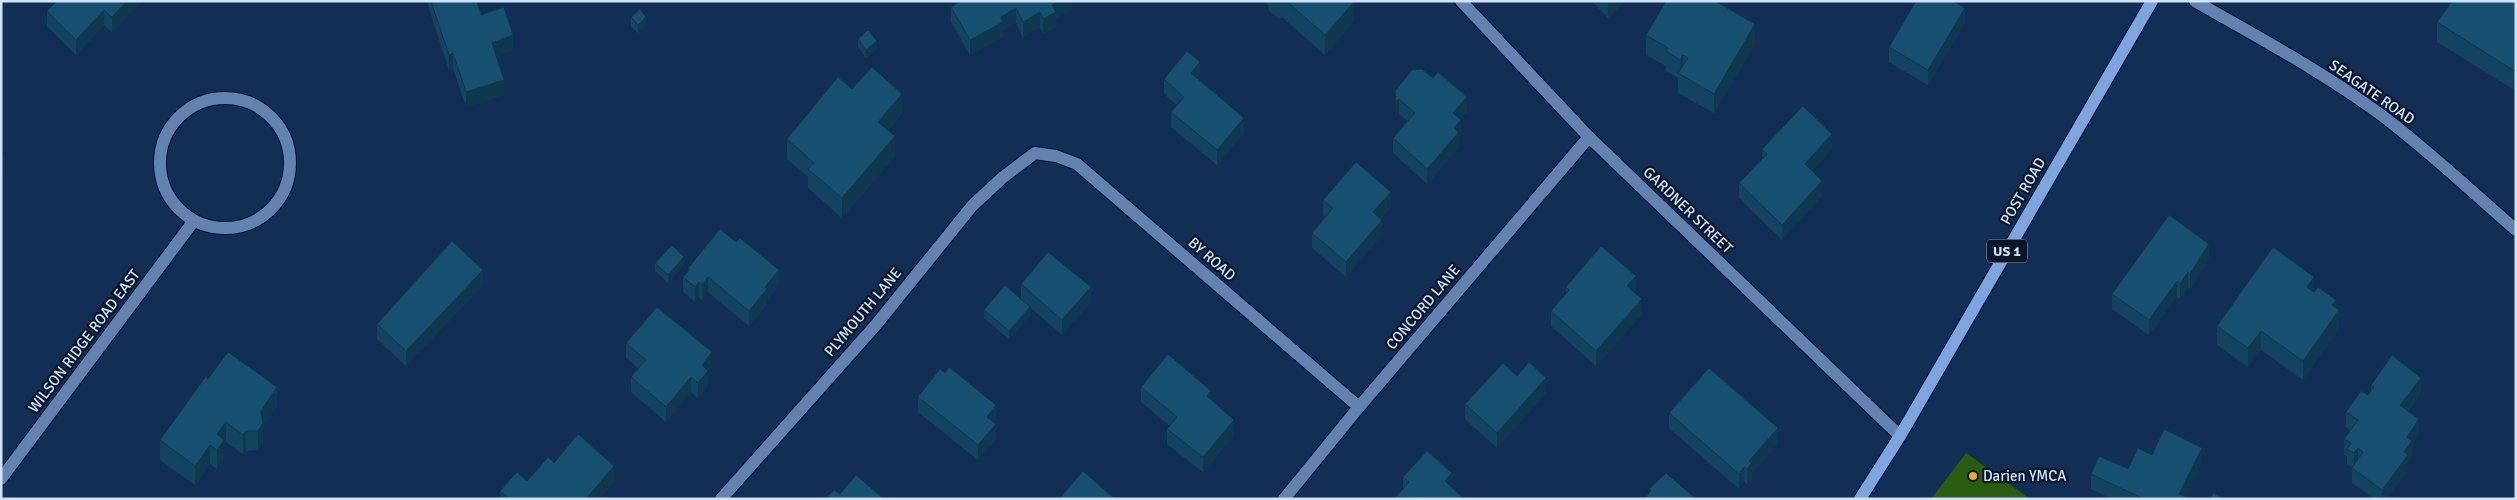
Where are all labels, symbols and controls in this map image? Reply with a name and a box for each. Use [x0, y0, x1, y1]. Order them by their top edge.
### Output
street label: SEAGATE ROAD [2326, 56, 2418, 128]
street label: POST ROAD [1997, 154, 2049, 228]
street label: GARDNER STREET [1640, 163, 1737, 258]
street label: BY ROAD [1185, 234, 1239, 284]
road number: US 1 [1987, 240, 2027, 262]
street label: CONCORD LANE [1382, 261, 1464, 353]
street label: PLYMOUTH LANE [821, 264, 905, 360]
street label: WILSON RIDGE ROAD EAST [24, 265, 144, 416]
place label: Darien YMCA [1983, 467, 2067, 485]
marker: Darien YMCA [1967, 470, 1979, 482]

